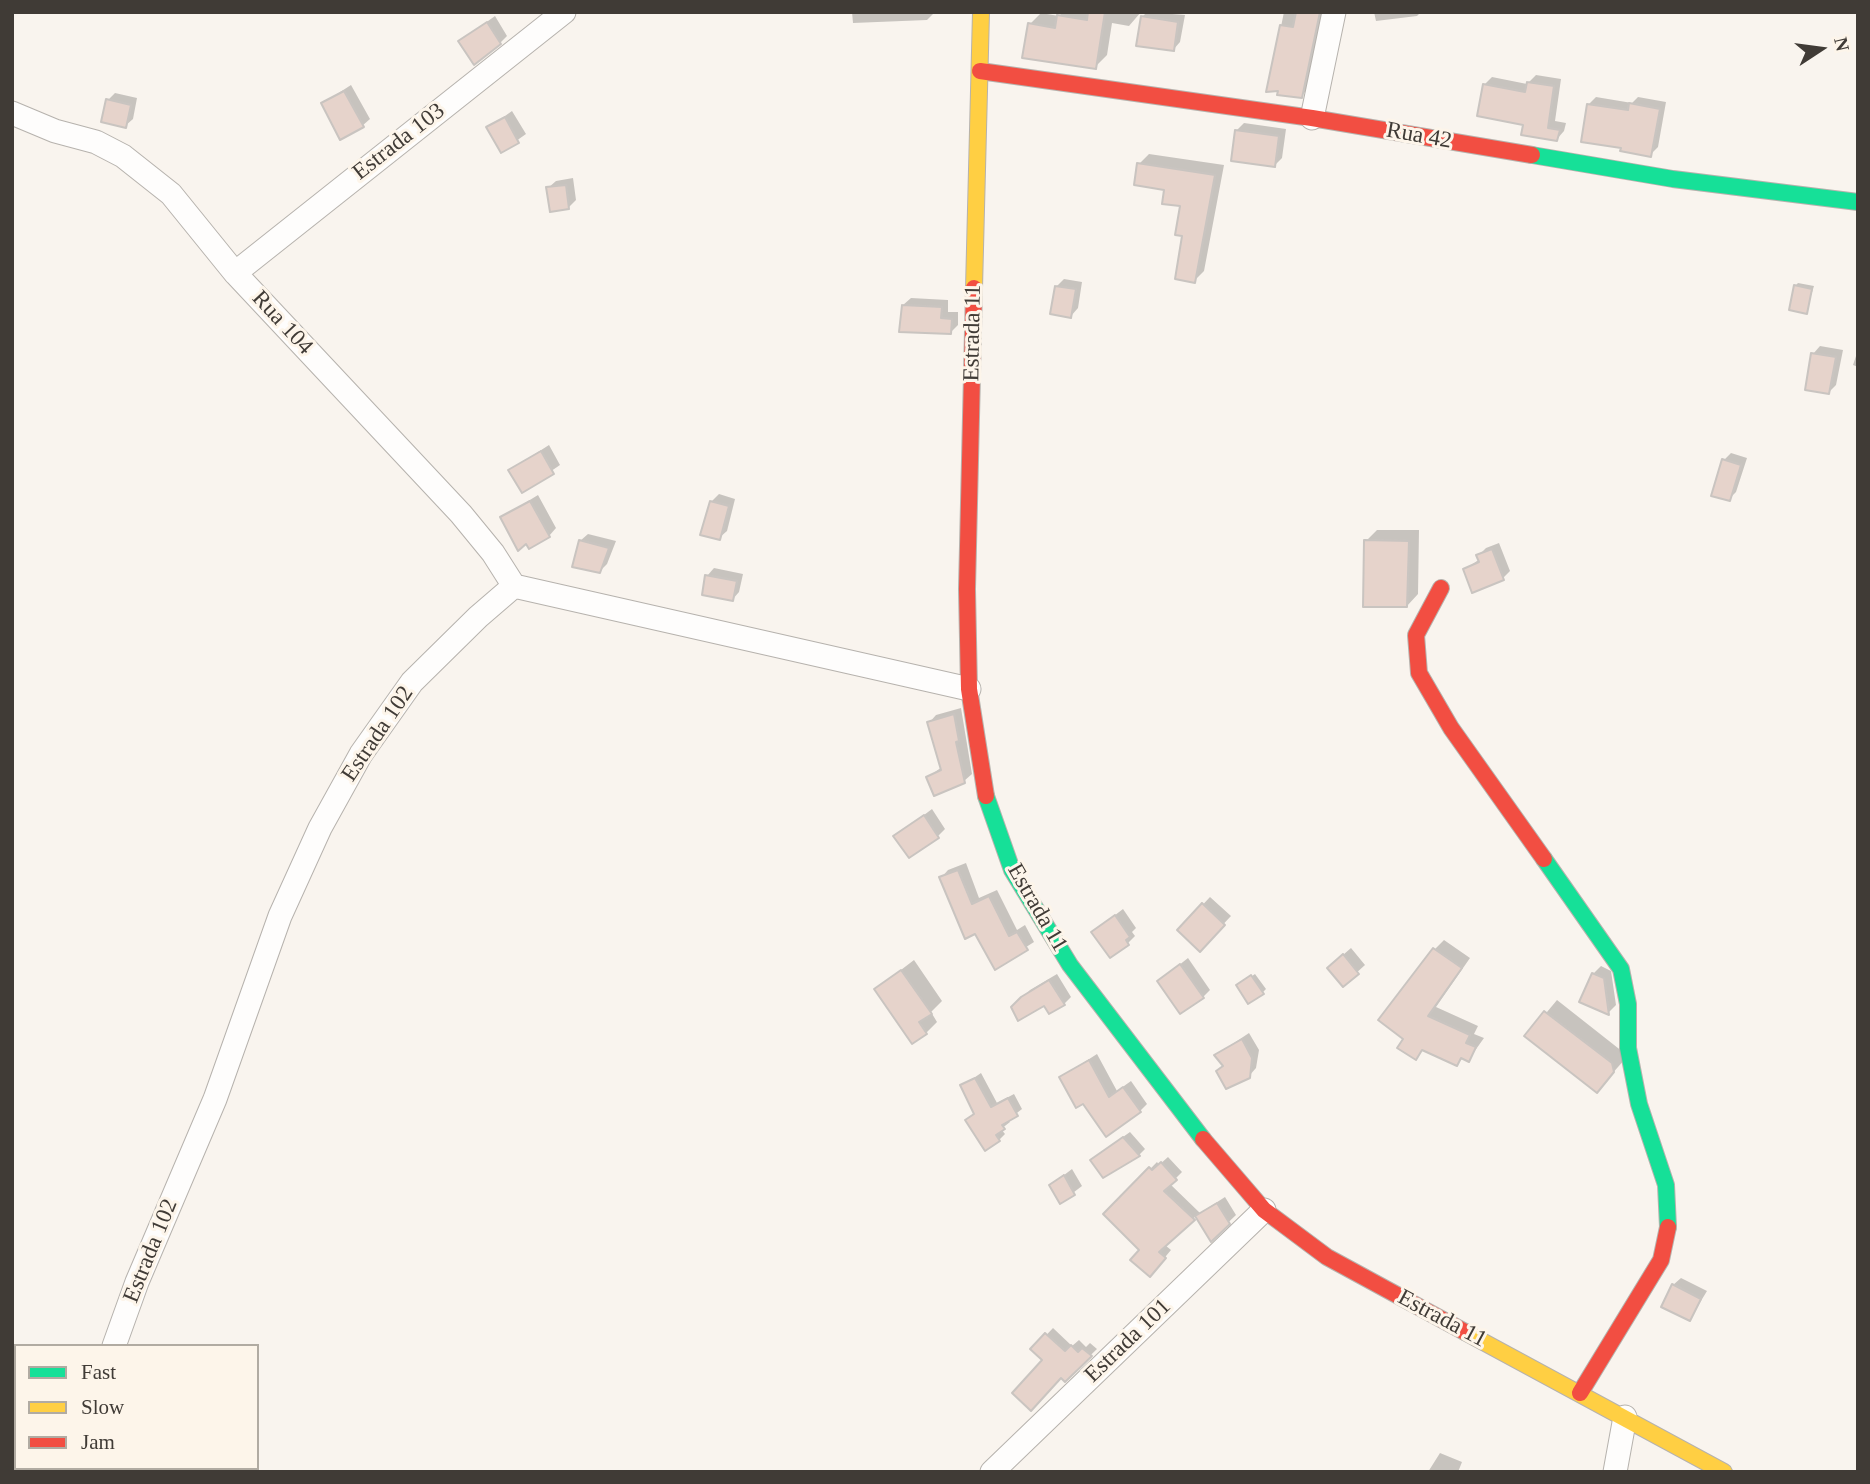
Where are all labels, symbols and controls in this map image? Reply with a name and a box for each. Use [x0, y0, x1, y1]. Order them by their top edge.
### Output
north arrow [1786, 14, 1856, 84]
text: N [1830, 35, 1854, 53]
street label: Estrada 103 [347, 98, 451, 186]
street label: Rua 42 [1384, 117, 1454, 155]
street label: Estrada 11 [958, 284, 988, 382]
street label: Rua 104 [246, 285, 318, 361]
street label: Estrada 102 [336, 681, 420, 787]
street label: Estrada 11 [1001, 859, 1073, 957]
street label: Estrada 102 [118, 1195, 184, 1307]
street label: Estrada 11 [1393, 1284, 1491, 1354]
street label: Estrada 101 [1079, 1293, 1177, 1389]
legend [14, 1344, 259, 1470]
text: Fast [81, 1360, 116, 1384]
text: Slow [81, 1395, 124, 1419]
text: Jam [81, 1430, 115, 1454]

